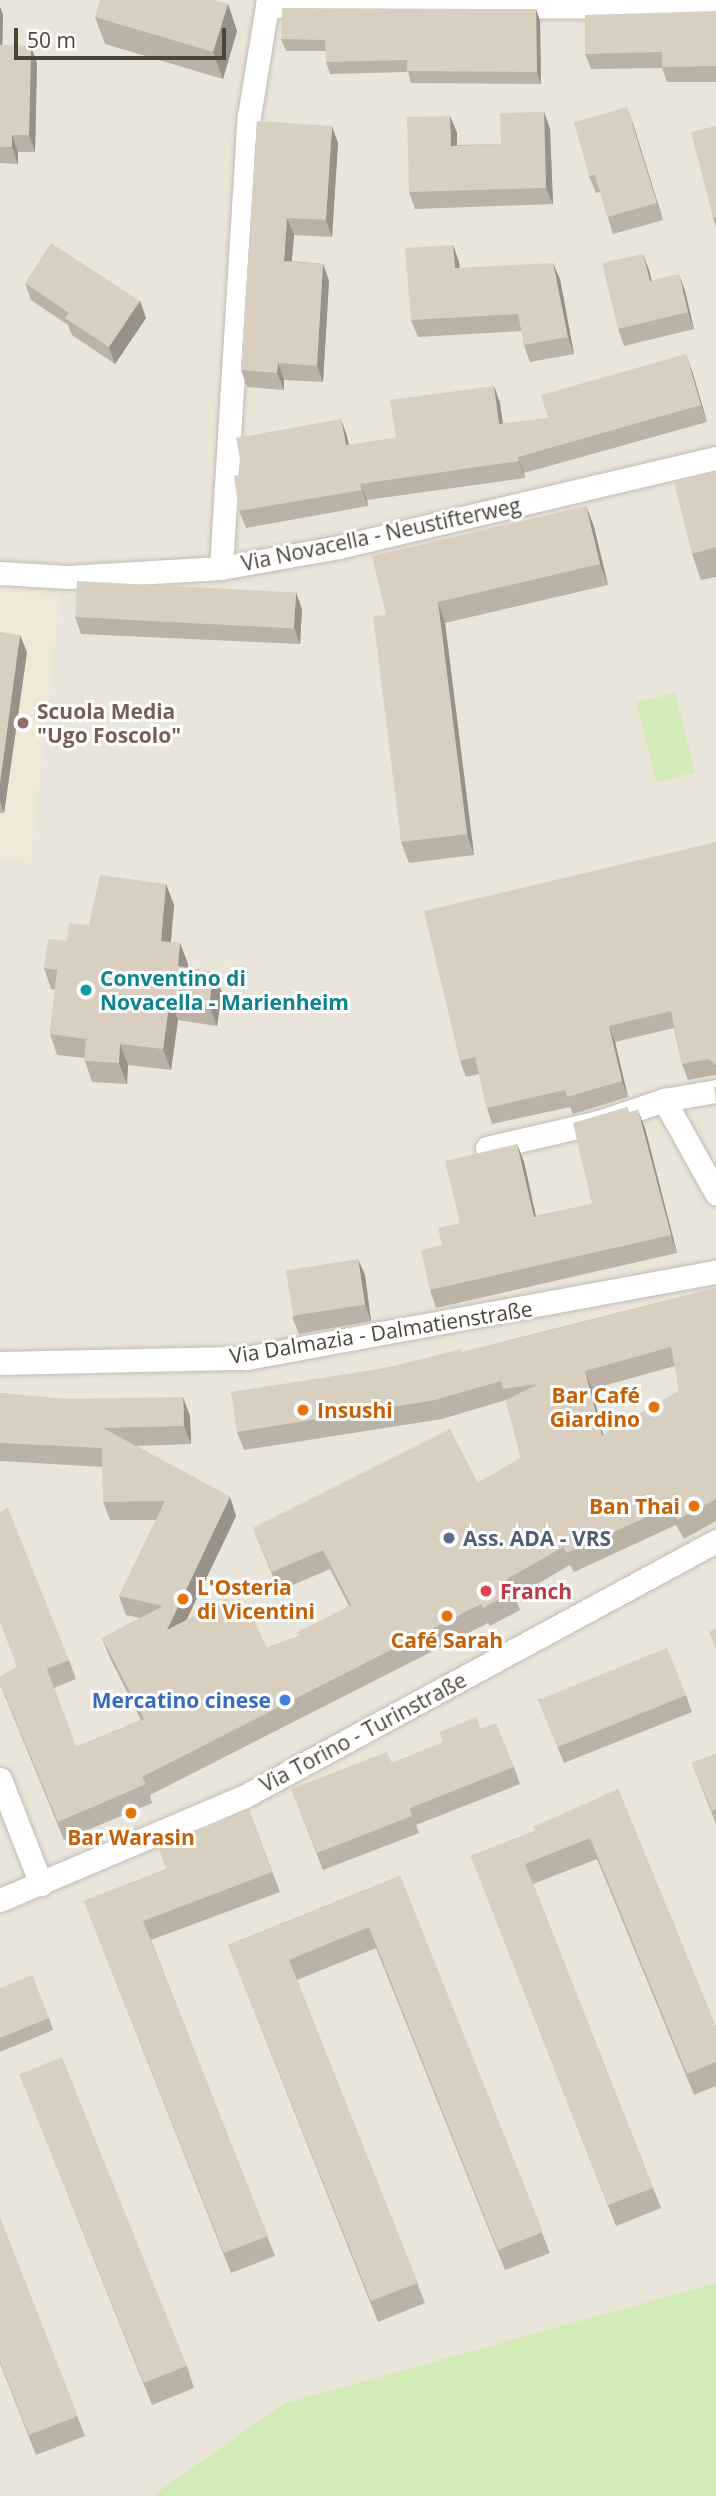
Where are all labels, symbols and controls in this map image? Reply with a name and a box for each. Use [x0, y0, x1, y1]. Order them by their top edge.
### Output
scale bar [18, 14, 229, 58]
text: 50 m [27, 26, 76, 54]
street label: Via Novacella - Neustifterweg [239, 492, 523, 576]
place label: Scuola Media "Ugo Foscolo" [37, 698, 181, 748]
marker: Scuola Media "Ugo Foscolo" [15, 715, 31, 731]
place label: Conventino di Novacella - Marienheim [100, 965, 349, 1015]
marker: Conventino di Novacella - Marienheim [78, 982, 94, 998]
street label: Via Dalmazia - Dalmatienstraße [228, 1296, 534, 1368]
place label: Bar Café Giardino [550, 1382, 640, 1432]
place label: Insushi [317, 1397, 393, 1423]
marker: Bar Café Giardino [646, 1399, 662, 1415]
marker: Insushi [295, 1402, 311, 1418]
place label: Ban Thai [589, 1493, 680, 1519]
marker: Ban Thai [686, 1498, 702, 1514]
place label: Ass. ADA - VRS [463, 1525, 611, 1551]
marker: Ass. ADA - VRS [441, 1530, 457, 1546]
place label: L'Osteria di Vicentini [197, 1574, 315, 1624]
place label: Franch [500, 1578, 572, 1604]
marker: Franch [478, 1583, 494, 1599]
marker: L'Osteria di Vicentini [175, 1591, 191, 1607]
marker: Café Sarah [439, 1608, 455, 1624]
place label: Café Sarah [391, 1627, 503, 1653]
street label: Via Torino - Turinstraße [256, 1667, 470, 1797]
place label: Mercatino cinese [92, 1687, 271, 1713]
marker: Mercatino cinese [277, 1692, 293, 1708]
marker: Bar Warasin [123, 1805, 139, 1821]
place label: Bar Warasin [67, 1824, 195, 1850]

